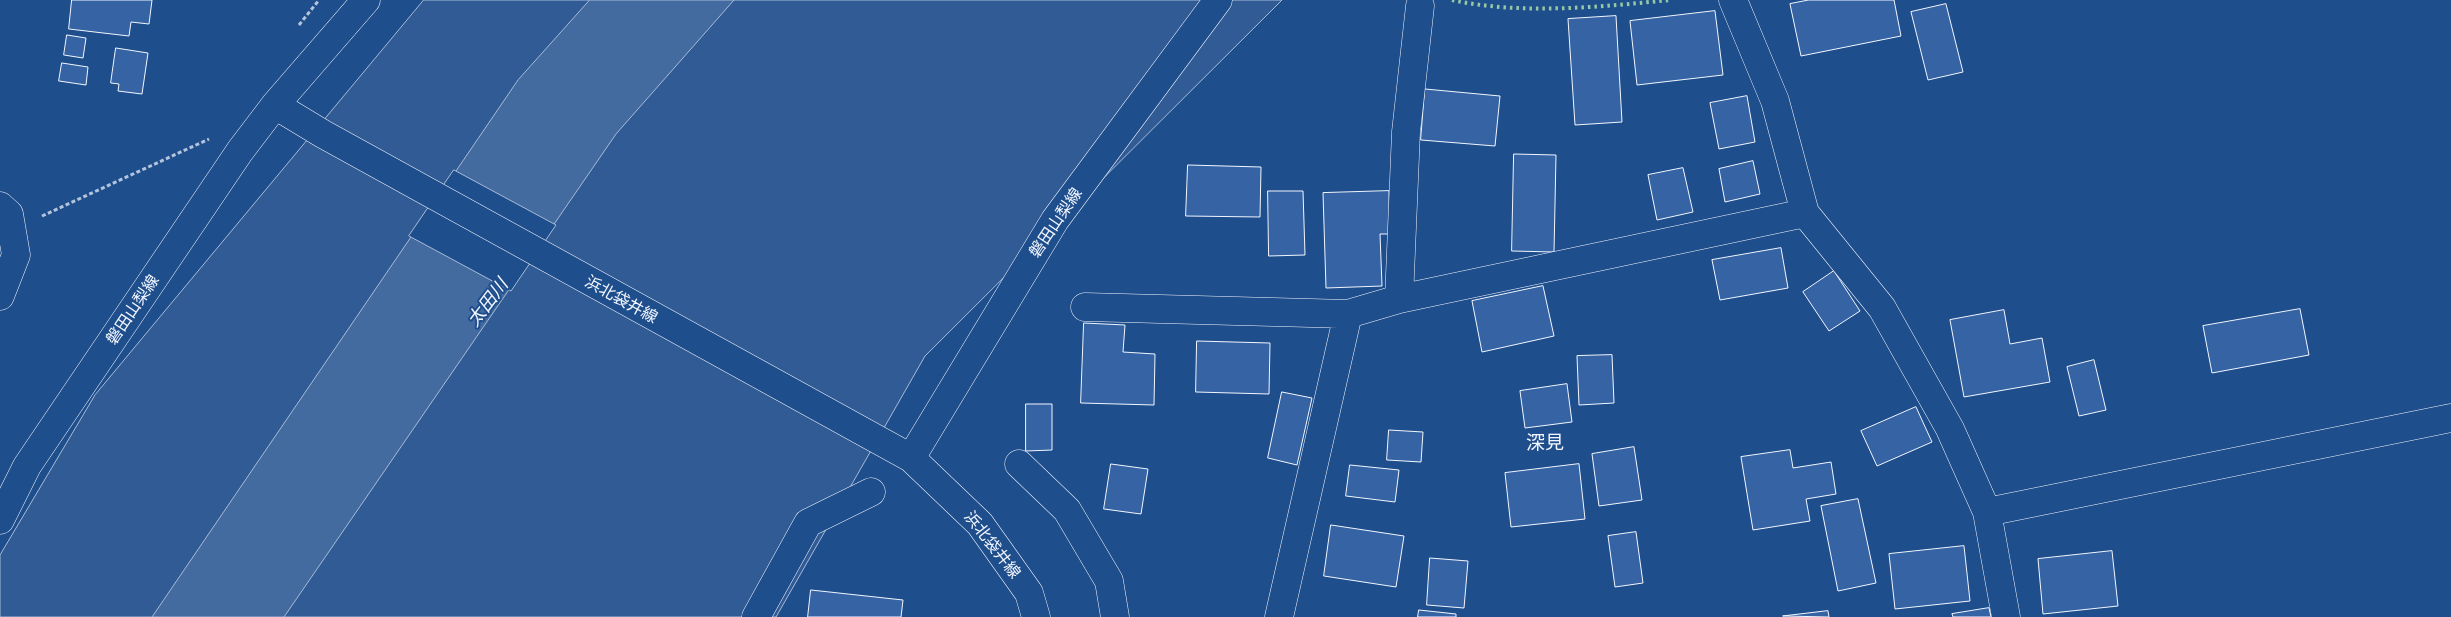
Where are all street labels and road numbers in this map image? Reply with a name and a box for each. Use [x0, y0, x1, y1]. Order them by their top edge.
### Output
street label: 磐田山梨線 [1026, 184, 1086, 262]
street label: 磐田山梨線 [103, 271, 163, 349]
street label: 浜北袋井線 [581, 272, 661, 328]
street label: 浜北袋井線 [960, 508, 1024, 582]

